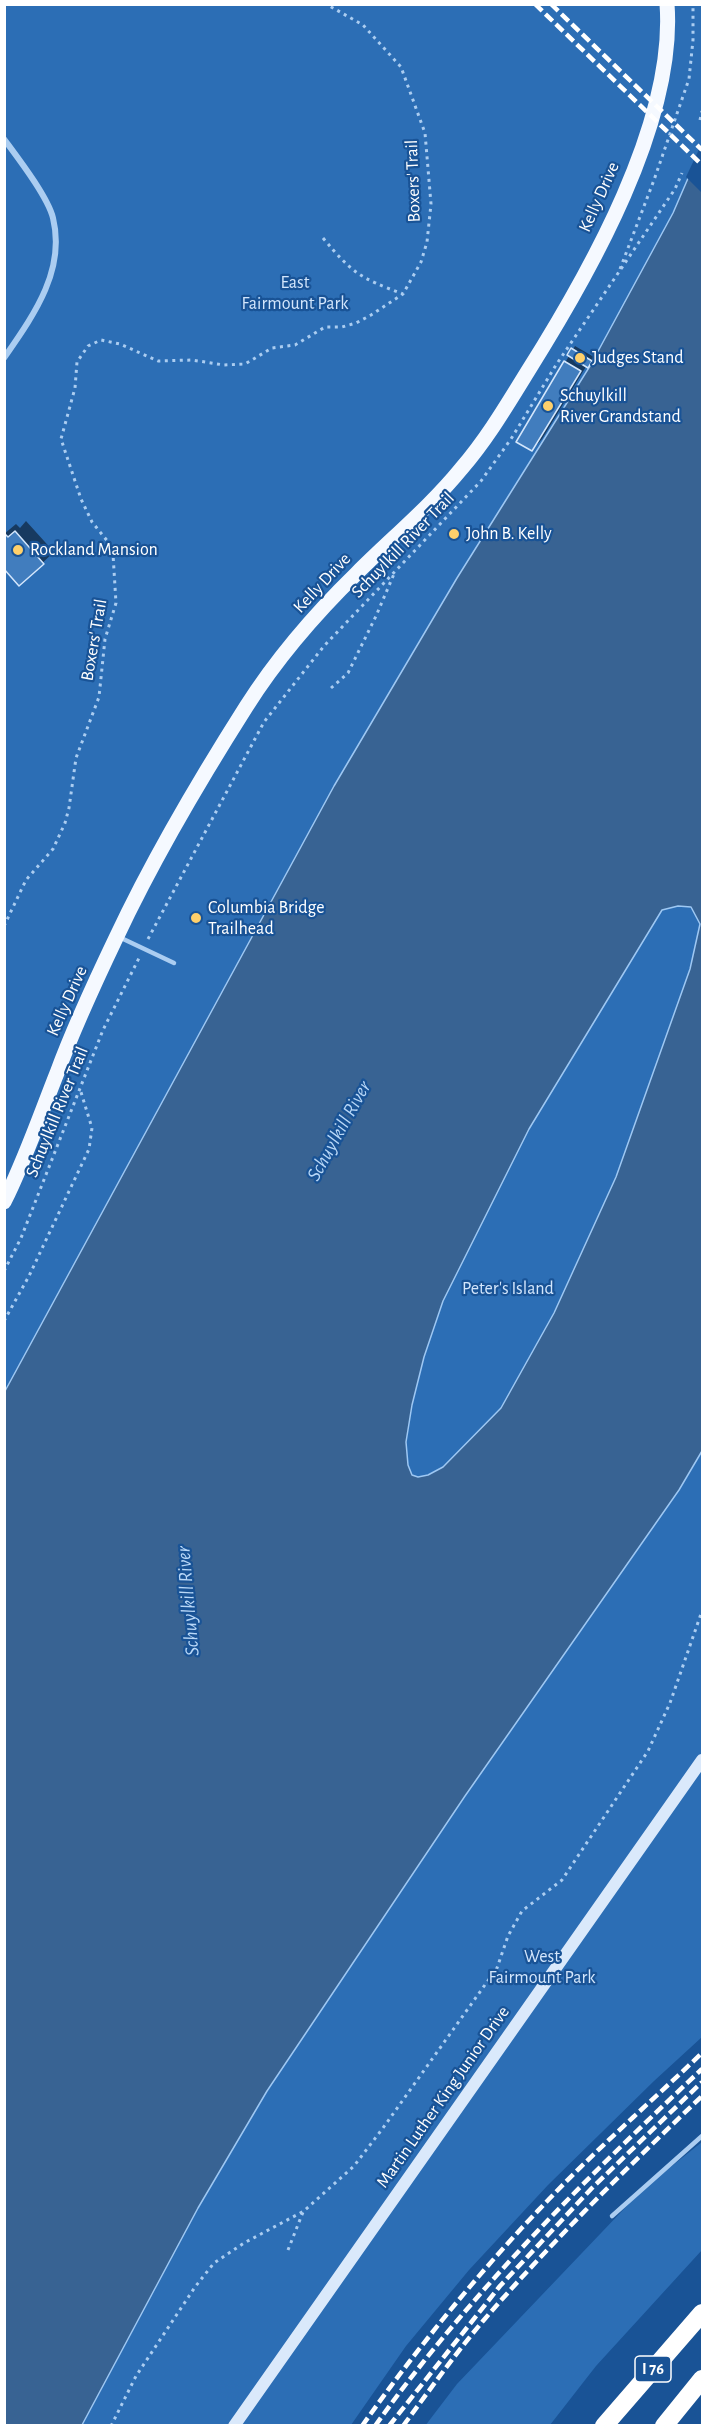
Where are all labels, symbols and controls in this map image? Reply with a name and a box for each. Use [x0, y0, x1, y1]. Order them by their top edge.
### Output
street label: Boxers' Trail [401, 139, 425, 223]
street label: Kelly Drive [574, 158, 624, 236]
park label: East Fairmount Park [241, 272, 349, 314]
place label: Judges Stand [592, 347, 684, 369]
marker: Judges Stand [573, 351, 587, 365]
place label: Schuylkill River Grandstand [560, 385, 681, 428]
marker: Schuylkill River Grandstand [541, 399, 555, 413]
street label: Schuylkill River Trail [347, 487, 459, 603]
place label: John B. Kelly [466, 523, 552, 545]
marker: John B. Kelly [447, 527, 461, 541]
place label: Rockland Mansion [30, 539, 158, 561]
marker: Rockland Mansion [11, 543, 25, 557]
street label: Kelly Drive [289, 548, 355, 618]
street label: Boxers' Trail [76, 597, 112, 683]
place label: Columbia Bridge Trailhead [208, 897, 325, 940]
marker: Columbia Bridge Trailhead [189, 911, 203, 925]
street label: Kelly Drive [42, 962, 92, 1040]
street label: Schuylkill River Trail [21, 1043, 93, 1181]
water label: Schuylkill River [302, 1077, 376, 1185]
park label: Peter's Island [462, 1278, 554, 1300]
water label: Schuylkill River [171, 1545, 205, 1657]
park label: West Fairmount Park [488, 1946, 596, 1988]
street label: Martin Luther King Junior Drive [372, 2002, 514, 2192]
road number: I 76 [635, 2356, 671, 2382]

